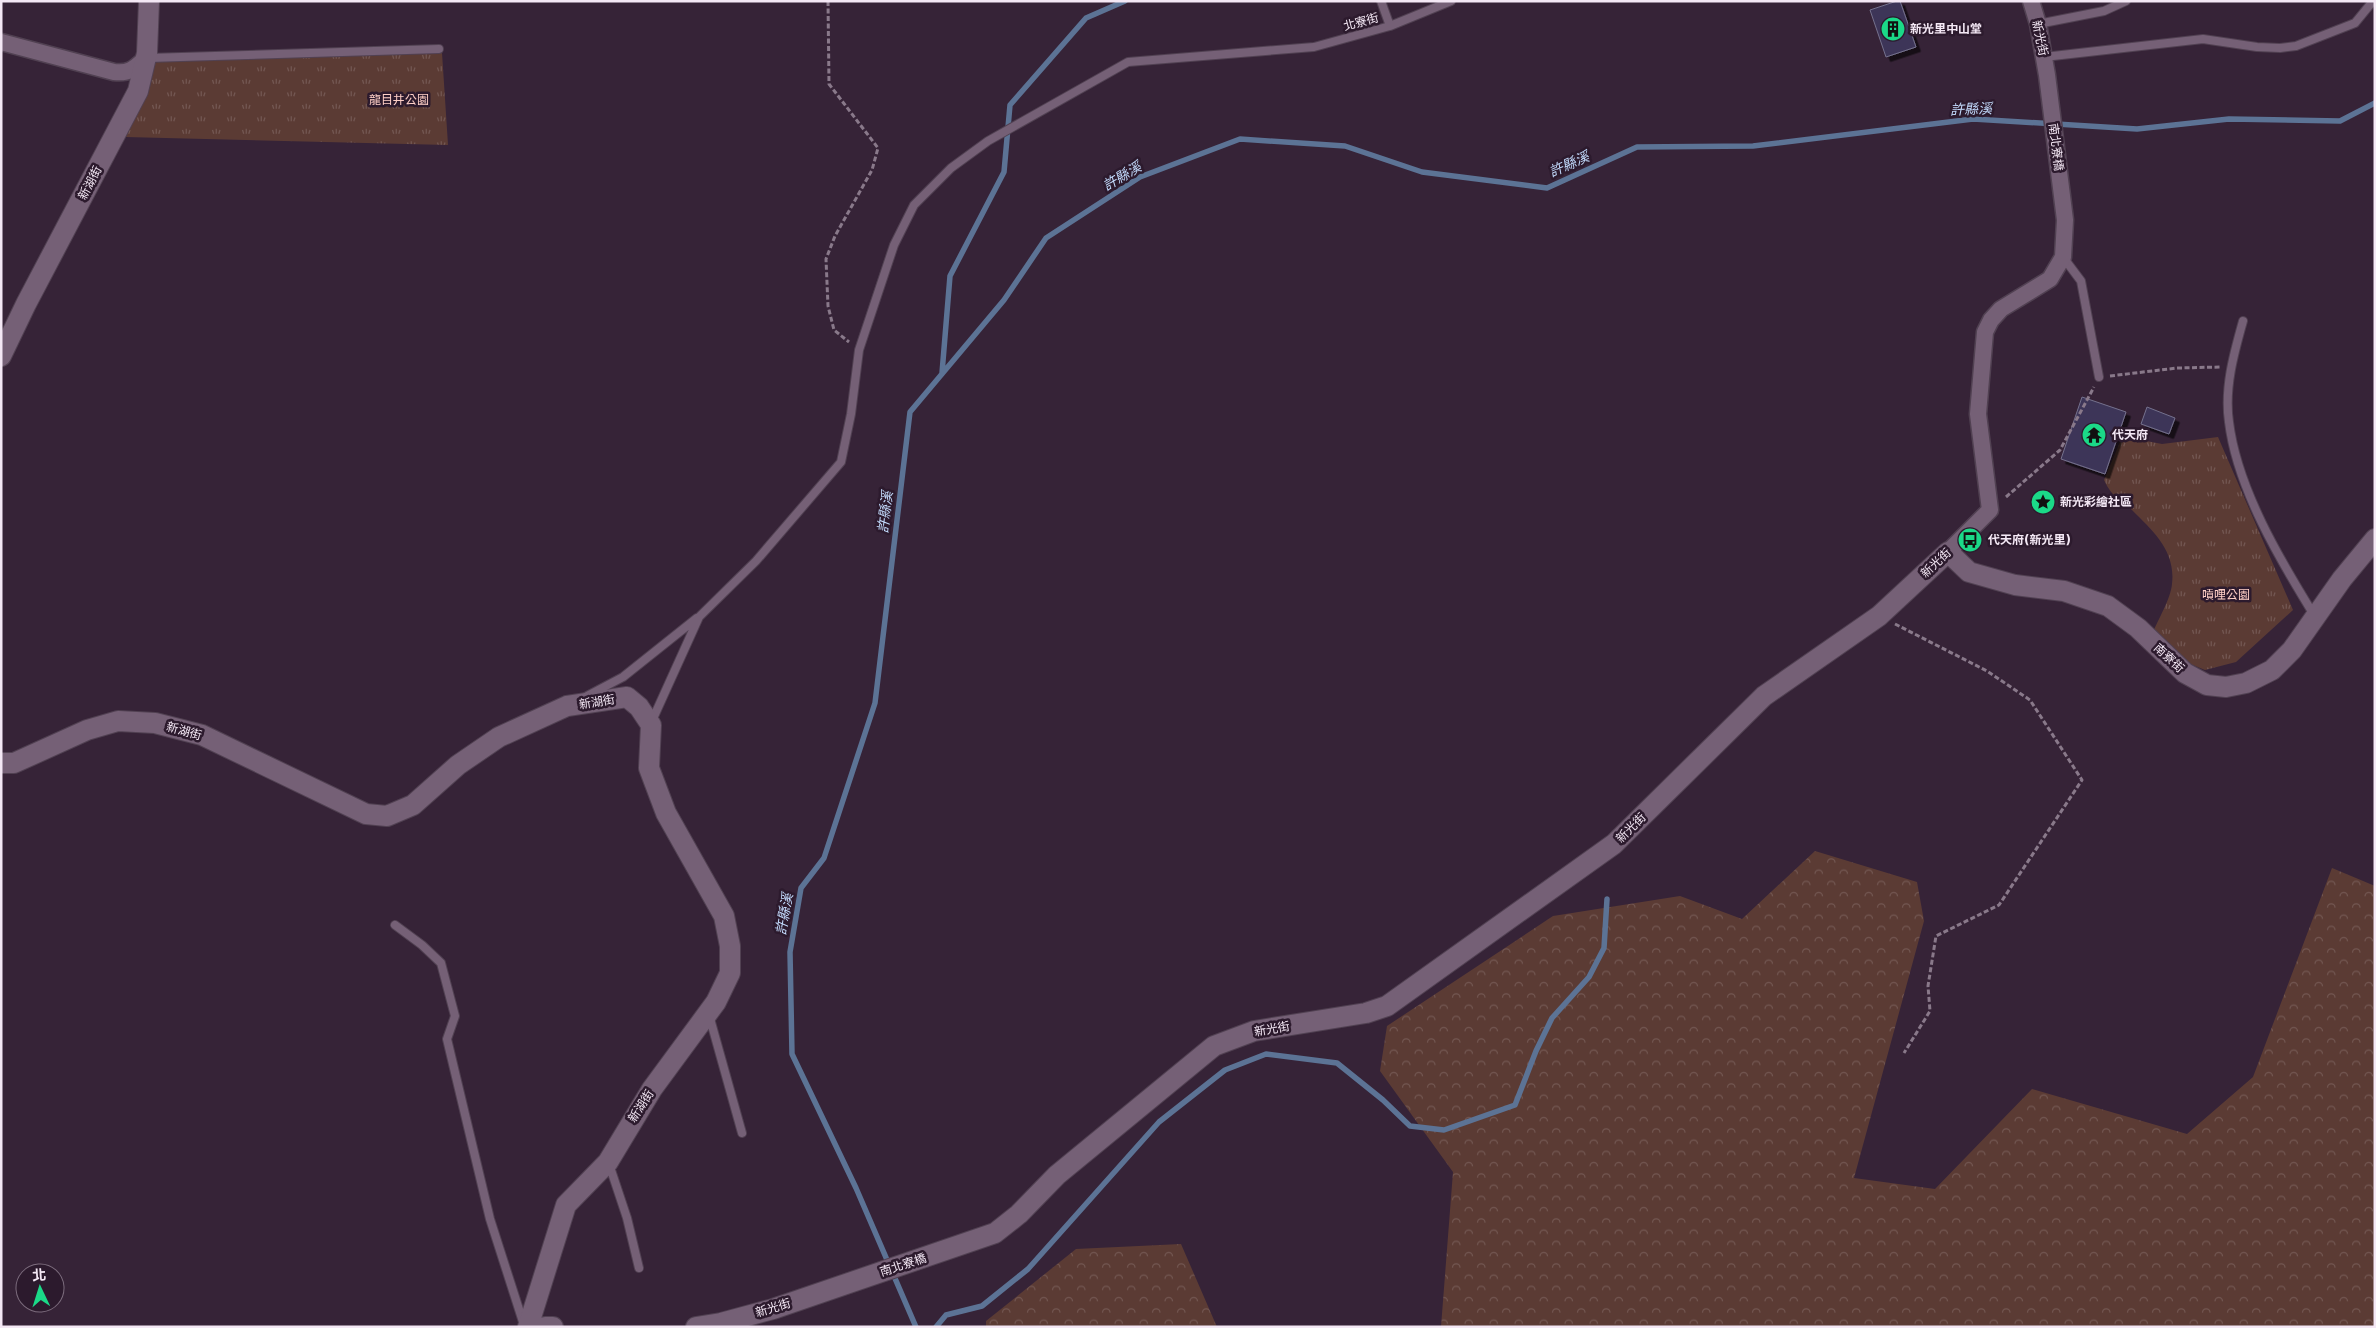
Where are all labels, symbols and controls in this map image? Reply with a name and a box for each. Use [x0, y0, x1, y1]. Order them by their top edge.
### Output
street label: 北寮街 [1342, 11, 1380, 33]
building icon: 新光里中山堂 [1880, 16, 1906, 42]
street label: 新光街 [2029, 19, 2051, 57]
place label: 新光里中山堂 [1910, 22, 1982, 36]
park label: 龍目井公園 [369, 93, 429, 107]
water label: 許縣溪 [1950, 100, 1994, 118]
street label: 南北寮橋 [2046, 122, 2066, 172]
water label: 許縣溪 [1547, 147, 1593, 180]
water label: 許縣溪 [1100, 157, 1146, 194]
street label: 新湖街 [75, 164, 105, 202]
temple icon: 代天府 [2081, 422, 2107, 448]
place label: 代天府 [2112, 428, 2148, 442]
water label: 許縣溪 [875, 488, 896, 534]
place icon: 新光彩繪社區 [2030, 489, 2056, 515]
place label: 新光彩繪社區 [2060, 495, 2132, 509]
bus stop icon: 代天府(新光里) [1957, 527, 1983, 553]
place label: 代天府(新光里) [1988, 533, 2071, 547]
street label: 新光街 [1918, 546, 1954, 580]
park label: 嗊哩公園 [2202, 588, 2250, 602]
street label: 南寮街 [2151, 641, 2187, 675]
street label: 新湖街 [578, 692, 616, 712]
street label: 新湖街 [165, 719, 203, 743]
street label: 新光街 [1613, 810, 1649, 846]
water label: 許縣溪 [772, 890, 796, 936]
street label: 新光街 [1253, 1019, 1291, 1039]
street label: 新湖街 [625, 1087, 657, 1125]
street label: 南北寮橋 [878, 1251, 928, 1279]
north arrow [15, 1263, 65, 1313]
text: 北 [32, 1267, 47, 1284]
street label: 新光街 [754, 1296, 792, 1320]

